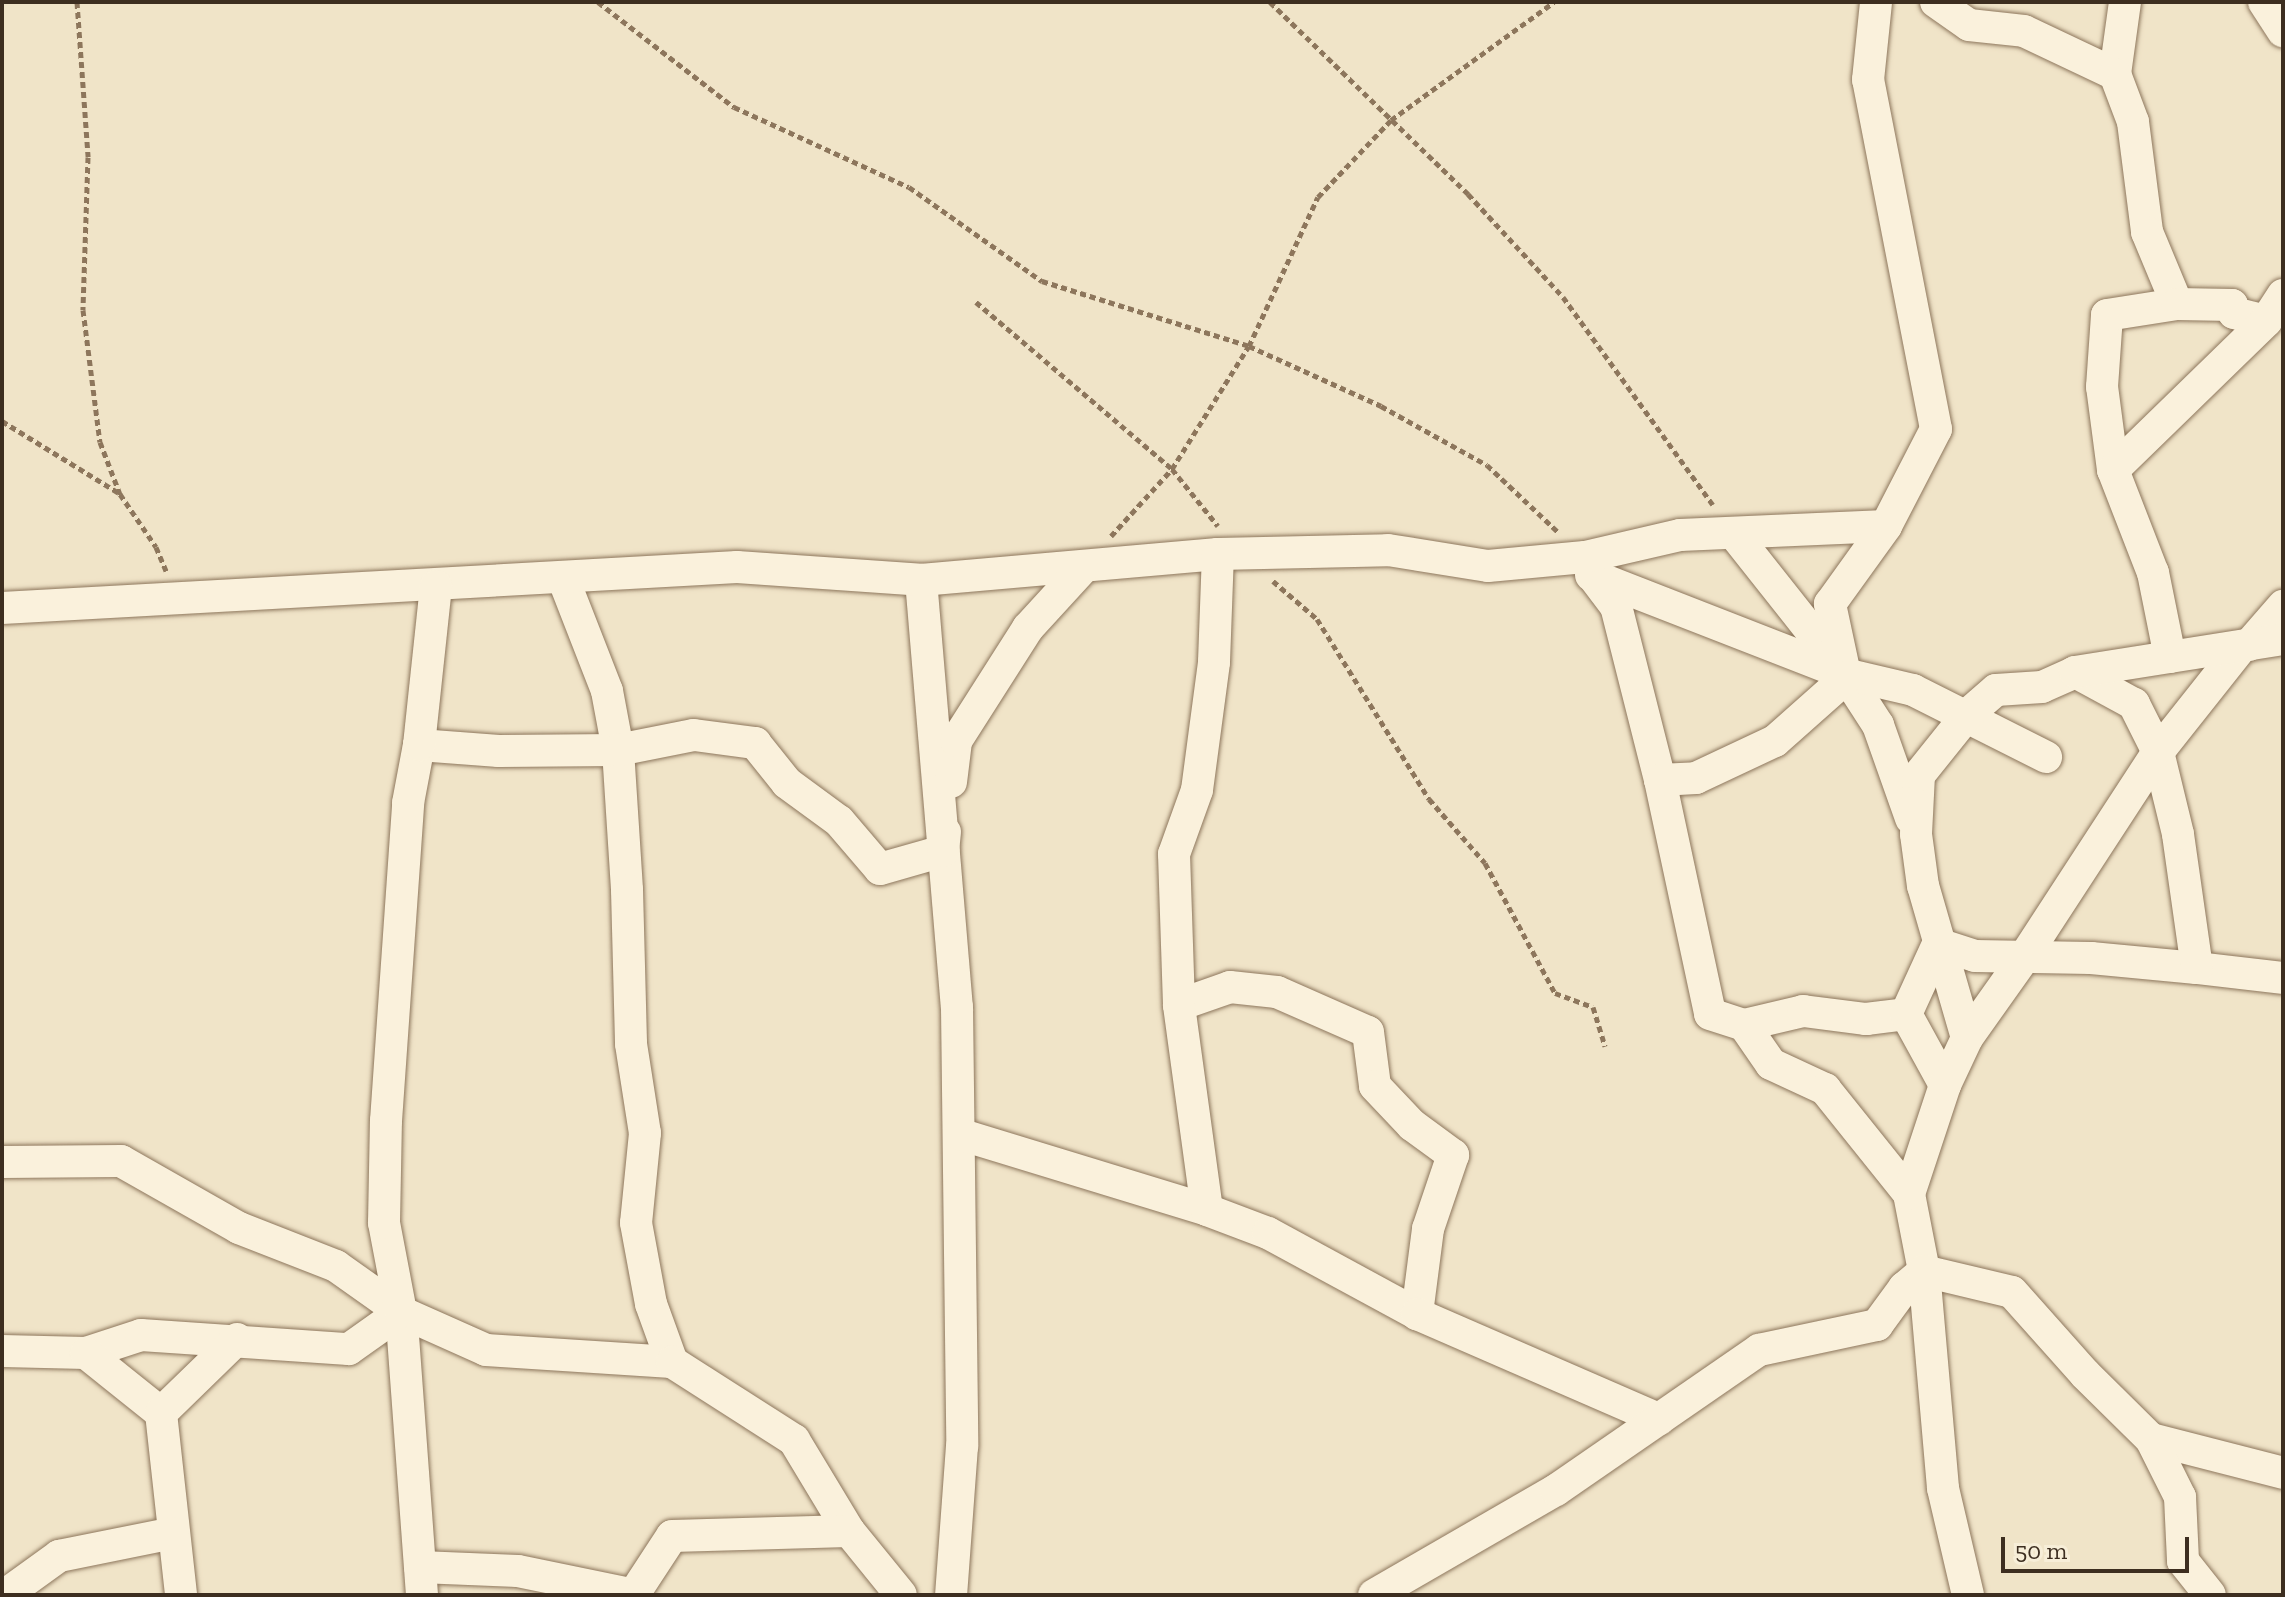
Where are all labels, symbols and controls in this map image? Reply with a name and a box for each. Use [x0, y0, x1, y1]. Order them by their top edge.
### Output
scale bar [2005, 1521, 2193, 1571]
text: 50 m [2015, 1536, 2067, 1565]

